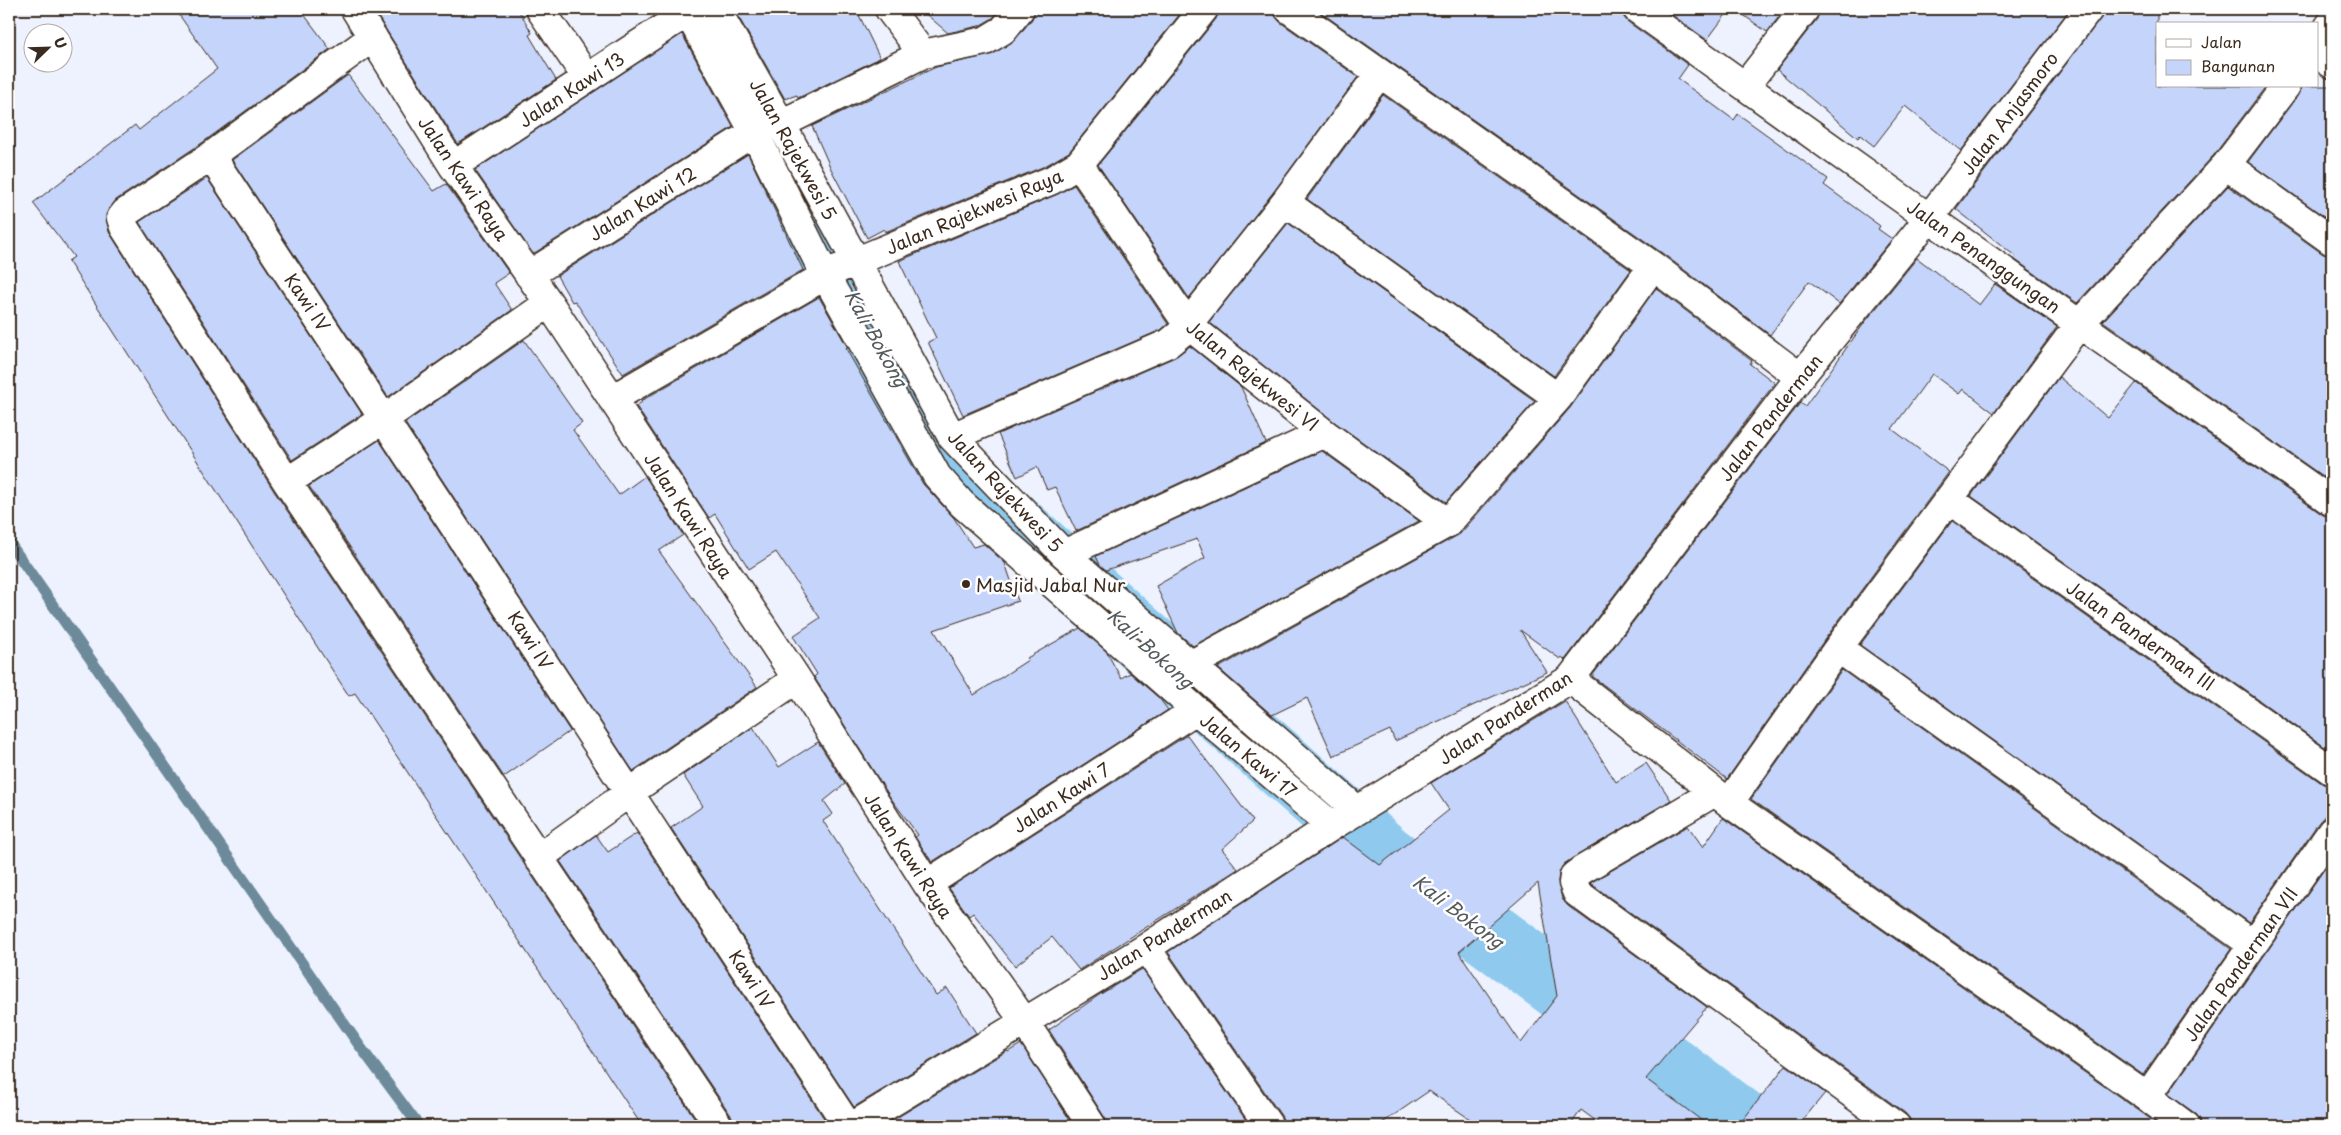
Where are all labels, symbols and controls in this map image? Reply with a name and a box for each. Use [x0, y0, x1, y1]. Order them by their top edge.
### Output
north arrow [22, 22, 72, 72]
legend [2156, 22, 2318, 88]
text: Jalan [2201, 30, 2242, 53]
text: U [49, 34, 72, 52]
street label: Jalan Kawi 13 [513, 45, 629, 133]
street label: Jalan Anjasmoro [1954, 46, 2064, 180]
text: Bangunan [2201, 54, 2275, 77]
street label: Jalan Rajekwesi 5 [744, 73, 844, 225]
street label: Jalan Kawi Raya [412, 110, 516, 246]
street label: Jalan Kawi 12 [583, 159, 701, 247]
street label: Jalan Rajekwesi Raya [881, 161, 1067, 261]
street label: Jalan Penanggungan [1902, 193, 2066, 319]
street label: Kawi IV [279, 267, 337, 337]
water label: Kali Bokong [839, 284, 916, 393]
street label: Jalan Rajekwesi VI [1181, 313, 1325, 437]
street label: Jalan Panderman [1712, 348, 1828, 486]
street label: Jalan Rajekwesi 5 [942, 424, 1070, 558]
street label: Jalan Kawi Raya [638, 447, 740, 584]
place label: Masjid Jabal Nur [976, 571, 1126, 598]
street label: Jalan Panderman III [2061, 574, 2221, 696]
marker: Masjid Jabal Nur [960, 578, 972, 590]
water label: Kali Bokong [1101, 601, 1202, 695]
street label: Kawi IV [502, 605, 560, 675]
street label: Jalan Panderman [1433, 663, 1577, 771]
street label: Jalan Kawi 17 [1195, 706, 1304, 804]
street label: Jalan Kawi 7 [1007, 755, 1115, 839]
street label: Jalan Kawi Raya [858, 787, 960, 924]
water label: Kali Bokong [1407, 867, 1512, 956]
street label: Jalan Panderman [1091, 881, 1237, 987]
street label: Jalan Panderman VII [2177, 881, 2303, 1047]
street label: Kawi IV [723, 944, 781, 1014]

